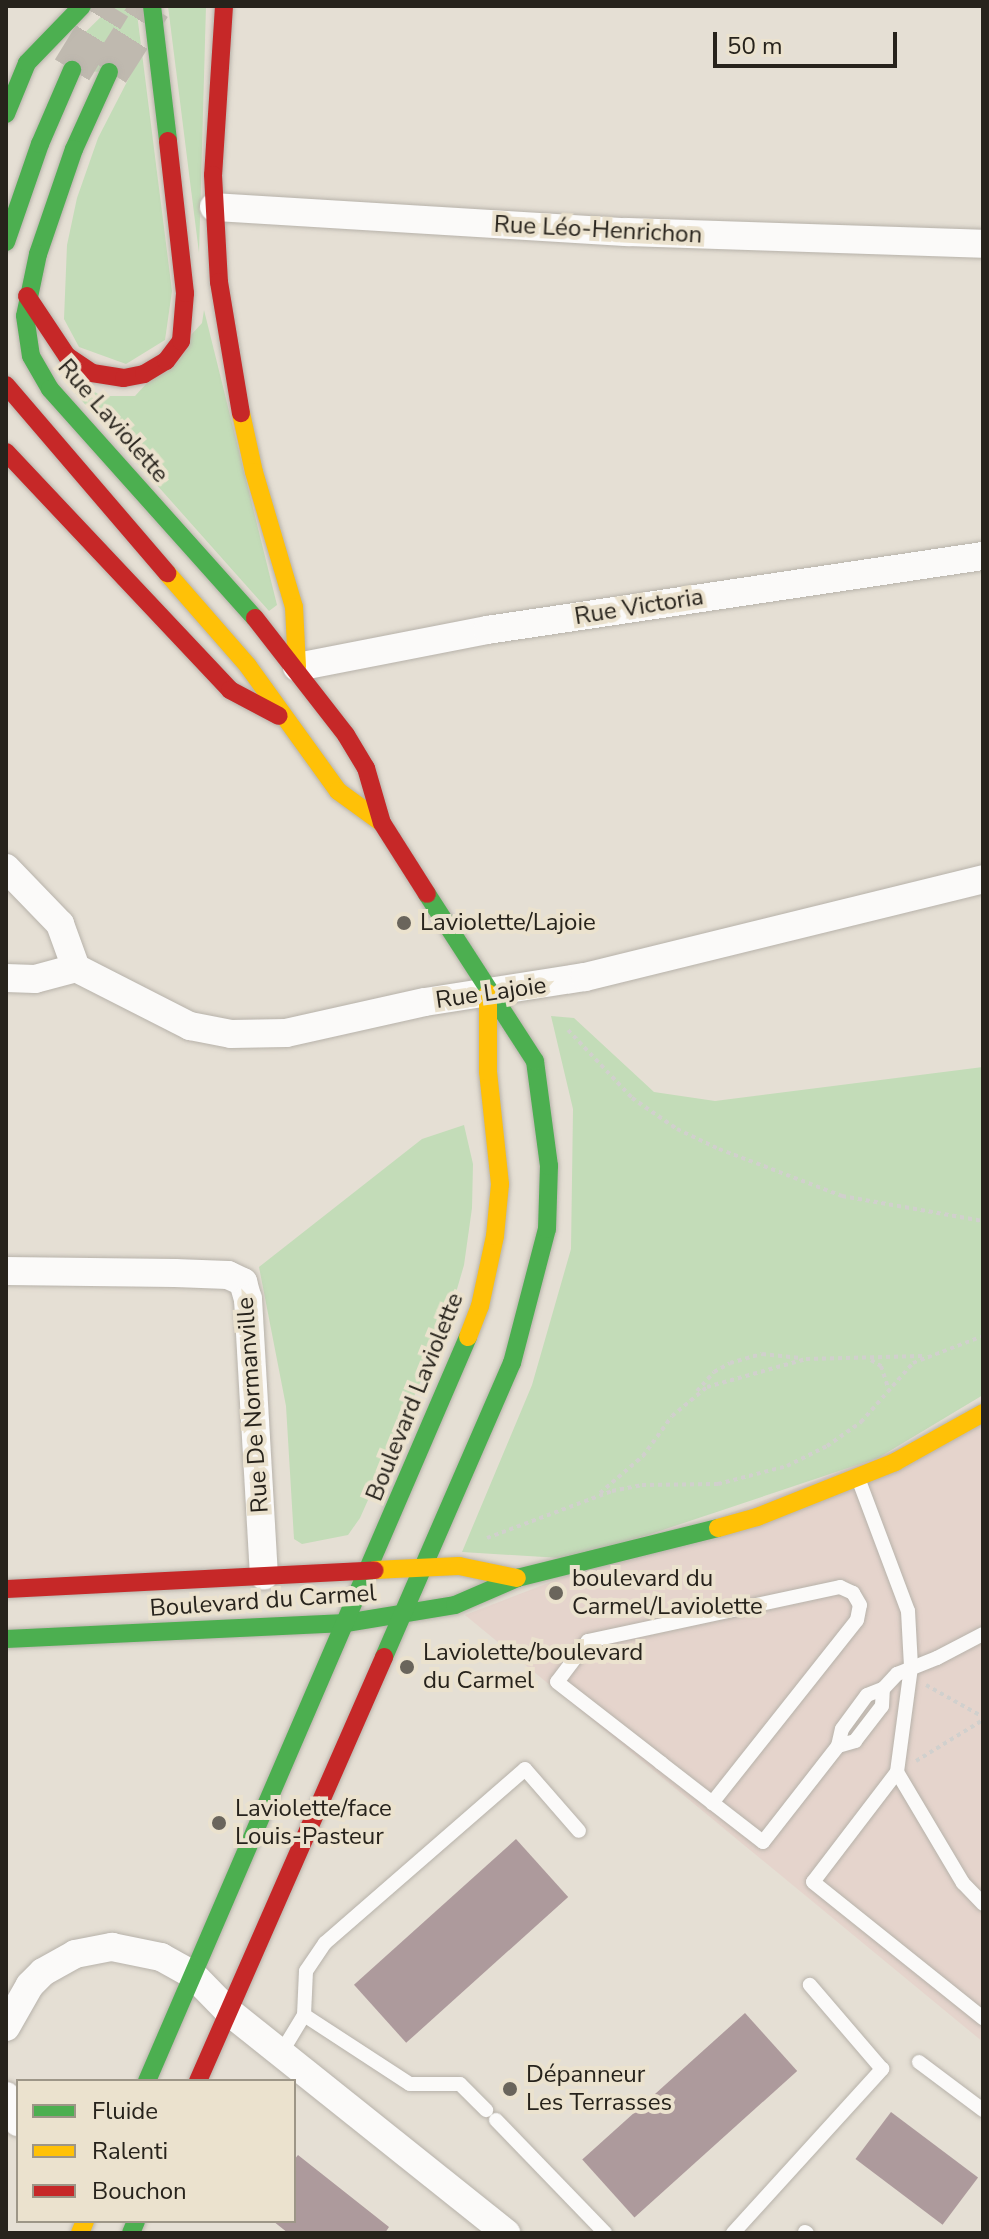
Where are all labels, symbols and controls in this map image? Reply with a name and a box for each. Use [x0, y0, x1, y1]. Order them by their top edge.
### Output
scale bar [717, 16, 901, 66]
text: 50 m [727, 30, 783, 62]
street label: Rue Léo-Henrichon [493, 210, 703, 250]
street label: Rue Laviolette [52, 353, 174, 489]
street label: Rue Victoria [572, 583, 706, 631]
place label: Laviolette/Lajoie [420, 909, 596, 937]
marker: Laviolette/Lajoie [395, 914, 413, 932]
street label: Rue Lajoie [434, 971, 548, 1015]
street label: Boulevard Laviolette [360, 1289, 470, 1505]
street label: Rue De Normanville [231, 1296, 275, 1514]
place label: boulevard du Carmel/Laviolette [572, 1565, 763, 1621]
street label: Boulevard du Carmel [149, 1579, 377, 1623]
marker: boulevard du Carmel/Laviolette [547, 1584, 565, 1602]
place label: Laviolette/boulevard du Carmel [423, 1639, 643, 1695]
marker: Laviolette/boulevard du Carmel [398, 1658, 416, 1676]
place label: Laviolette/face Louis-Pasteur [235, 1795, 392, 1851]
marker: Laviolette/face Louis-Pasteur [210, 1814, 228, 1832]
place label: Dépanneur Les Terrasses [526, 2061, 672, 2117]
legend [16, 2079, 296, 2223]
marker: Dépanneur Les Terrasses [501, 2080, 519, 2098]
text: Fluide [92, 2095, 158, 2127]
text: Ralenti [92, 2135, 168, 2167]
text: Bouchon [92, 2175, 187, 2207]

